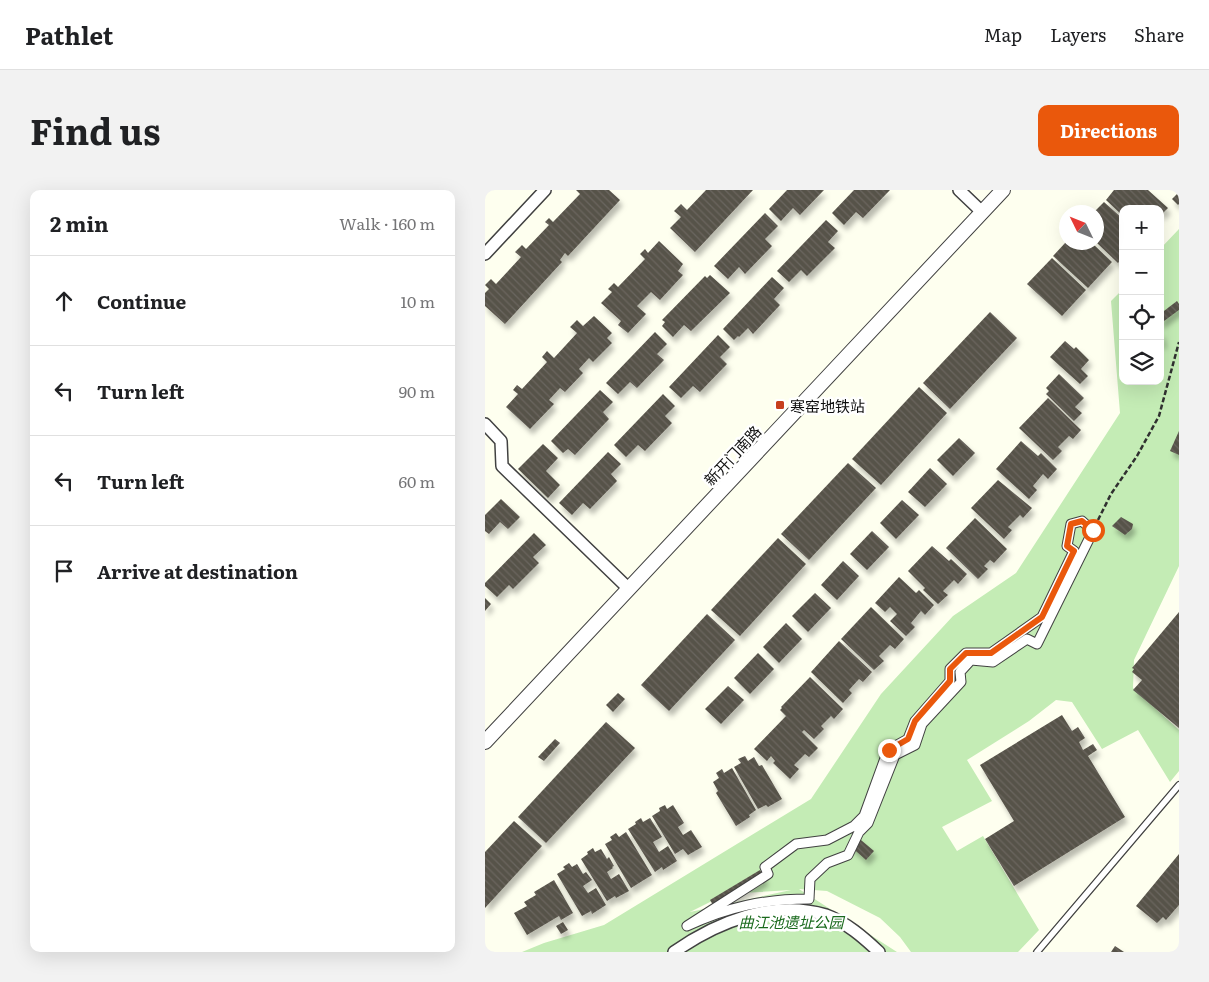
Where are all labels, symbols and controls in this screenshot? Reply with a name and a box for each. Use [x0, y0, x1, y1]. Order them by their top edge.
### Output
text: Pathlet [25, 17, 113, 52]
text: Map [984, 21, 1022, 48]
text: Layers [1050, 21, 1106, 48]
text: Share [1134, 21, 1184, 48]
text: Find us [30, 104, 160, 156]
button: Directions [1038, 105, 1179, 156]
north arrow [1059, 205, 1104, 250]
map controls [1119, 205, 1164, 385]
button: + [1119, 205, 1164, 250]
text: 2 min [50, 207, 109, 238]
text: Walk · 160 m [339, 211, 435, 235]
button: − [1119, 250, 1164, 295]
icon: ahead [50, 287, 78, 315]
text: Continue [97, 287, 186, 315]
text: 10 m [401, 289, 435, 313]
button: locate [1119, 295, 1164, 340]
button: layers [1119, 340, 1164, 385]
icon: left [50, 377, 78, 405]
text: Turn left [97, 377, 184, 405]
text: 90 m [399, 379, 435, 403]
place label: 寒窑地铁站 [790, 394, 865, 417]
marker: 寒窑地铁站 [774, 399, 786, 411]
street label: 新开门南路 [698, 420, 766, 490]
icon: left [50, 467, 78, 495]
text: Turn left [97, 467, 184, 495]
text: 60 m [398, 469, 435, 493]
route start [1082, 519, 1105, 542]
icon: arrive [50, 557, 78, 585]
text: Arrive at destination [97, 557, 298, 585]
route end [878, 739, 901, 762]
park label: 曲江池遗址公园 [738, 910, 845, 933]

